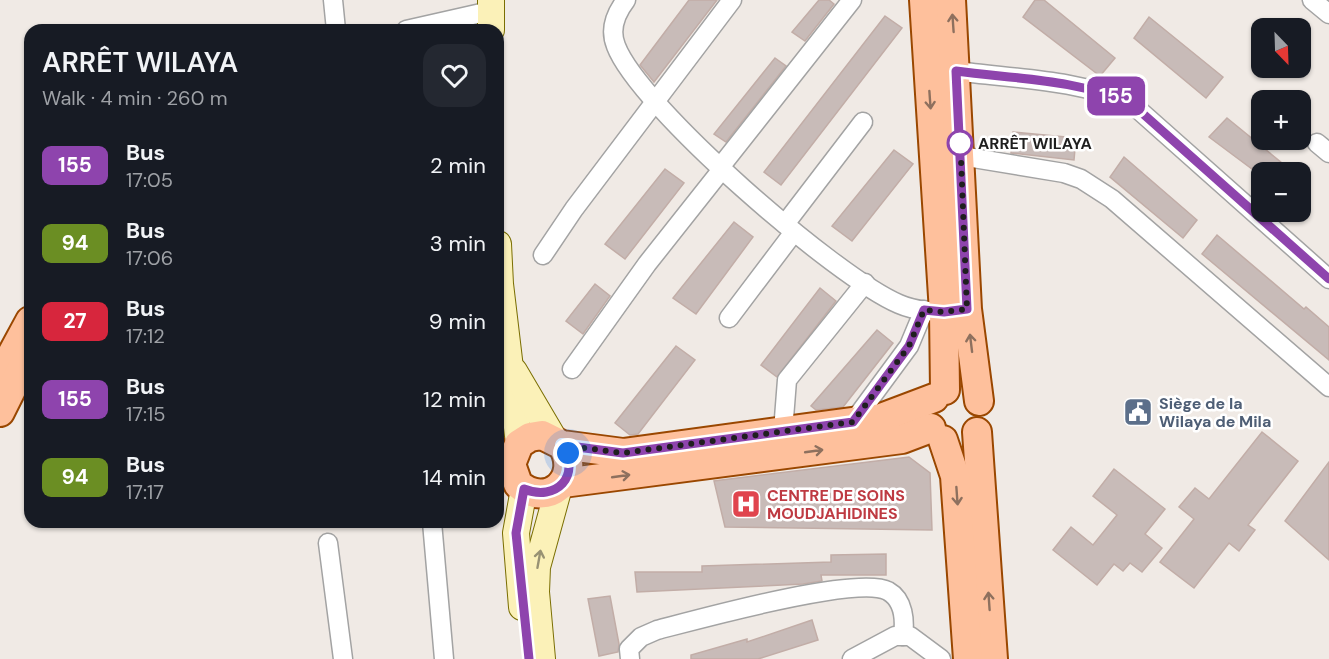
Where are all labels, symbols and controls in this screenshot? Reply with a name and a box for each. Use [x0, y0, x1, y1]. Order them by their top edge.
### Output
one-way arrow [947, 13, 958, 33]
north arrow [1251, 18, 1311, 78]
map controls [1251, 18, 1311, 222]
text: ARRÊT WILAYA [42, 44, 238, 81]
button: heart [423, 44, 486, 107]
line badge: 155 [1082, 76, 1150, 116]
text: 155 [1099, 82, 1133, 110]
text: Walk · 4 min · 260 m [42, 85, 227, 111]
one-way arrow [925, 90, 936, 110]
button: + [1251, 90, 1311, 150]
marker: ARRÊT WILAYA [947, 130, 973, 156]
place label: ARRÊT WILAYA [978, 133, 1092, 154]
text: Bus [126, 138, 165, 167]
text: 155 [58, 151, 92, 179]
text: 2 min [430, 151, 486, 180]
button: − [1251, 162, 1311, 222]
text: 17:05 [126, 167, 173, 193]
text: Bus [126, 216, 165, 245]
text: 94 [62, 229, 89, 257]
text: 3 min [430, 229, 486, 258]
text: 17:06 [126, 245, 173, 271]
text: Bus [126, 294, 165, 323]
text: 27 [63, 307, 87, 335]
text: 9 min [429, 307, 486, 336]
text: 17:12 [126, 323, 165, 349]
one-way arrow [966, 334, 977, 353]
text: Bus [126, 372, 165, 401]
text: 155 [58, 385, 92, 413]
text: 12 min [423, 385, 486, 414]
place label: Siège de la Wilaya de Mila [1159, 393, 1271, 432]
public building icon: Siège de la Wilaya de Mila [1122, 396, 1154, 428]
text: 17:15 [126, 401, 165, 427]
your location [553, 438, 583, 468]
one-way arrow [804, 445, 824, 456]
text: Bus [126, 450, 165, 479]
text: 94 [62, 463, 89, 491]
text: 14 min [422, 463, 486, 492]
one-way arrow [611, 471, 631, 482]
text: 17:17 [126, 479, 164, 505]
place label: CENTRE DE SOINS MOUDJAHIDINES [767, 485, 905, 524]
one-way arrow [951, 486, 962, 506]
hospital icon: CENTRE DE SOINS MOUDJAHIDINES [730, 488, 762, 520]
one-way arrow [534, 550, 545, 569]
one-way arrow [984, 591, 995, 611]

